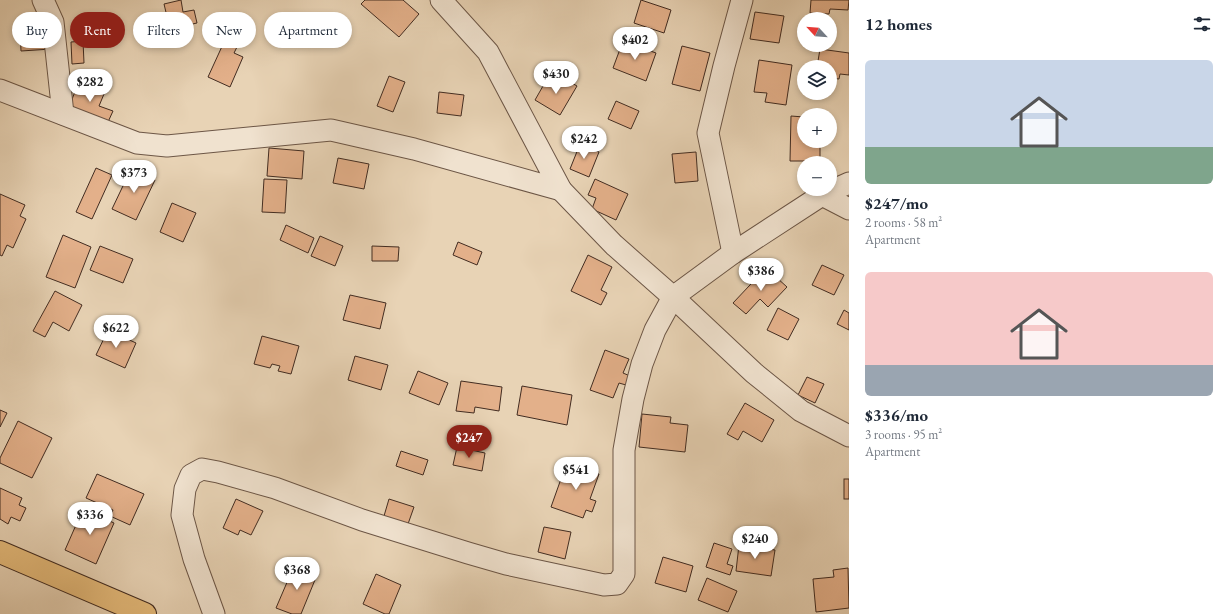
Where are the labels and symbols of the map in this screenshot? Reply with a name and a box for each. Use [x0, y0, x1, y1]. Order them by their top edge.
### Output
north arrow [797, 12, 837, 52]
pin: $402 [611, 27, 659, 61]
pin: $430 [532, 61, 580, 95]
pin: $282 [66, 69, 114, 103]
pin: $242 [560, 126, 608, 160]
pin: $373 [110, 160, 158, 194]
pin: $386 [737, 258, 785, 292]
pin: $622 [92, 315, 140, 349]
pin: $247 [445, 425, 493, 459]
pin: $541 [552, 457, 600, 491]
pin: $336 [66, 502, 114, 536]
pin: $240 [731, 526, 779, 560]
pin: $368 [273, 557, 321, 591]

